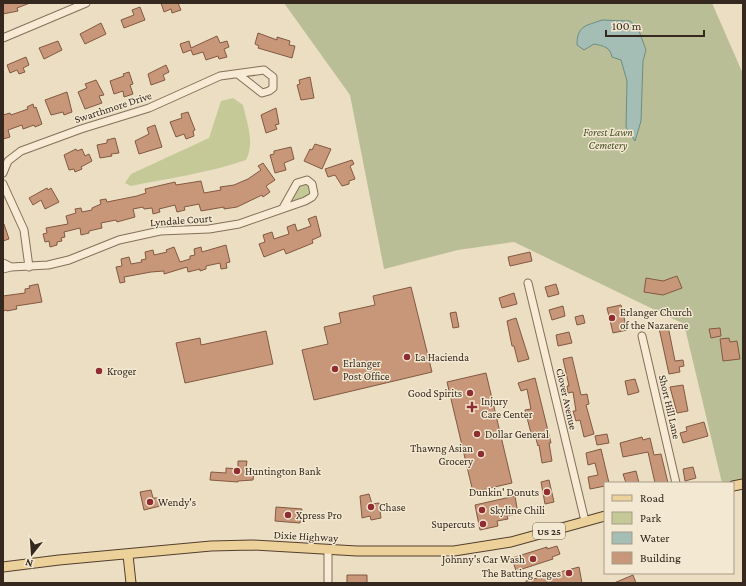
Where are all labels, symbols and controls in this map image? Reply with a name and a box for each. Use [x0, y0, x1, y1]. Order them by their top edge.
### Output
scale bar [606, 12, 704, 38]
text: 100 m [612, 19, 642, 33]
street label: Swarthmore Drive [73, 89, 153, 125]
park label: Forest Lawn Cemetery [583, 126, 633, 152]
street label: Lyndale Court [150, 212, 213, 229]
place label: Erlanger Church of the Nazarene [620, 306, 692, 331]
marker: Erlanger Church of the Nazarene [607, 313, 617, 323]
place label: La Hacienda [415, 351, 469, 363]
marker: La Hacienda [402, 352, 412, 362]
place label: Erlanger Post Office [343, 357, 390, 382]
marker: Erlanger Post Office [330, 364, 340, 374]
place label: Kroger [107, 365, 137, 378]
marker: Kroger [94, 366, 104, 376]
street label: Clover Avenue [554, 367, 580, 431]
street label: Short Hill Lane [657, 374, 683, 440]
place label: Good Spirits [408, 387, 462, 400]
marker: Good Spirits [465, 388, 475, 398]
place label: Injury Care Center [481, 395, 533, 420]
marker: Injury Care Center [466, 401, 478, 413]
place label: Dollar General [485, 428, 549, 440]
marker: Dollar General [472, 429, 482, 439]
place label: Thawng Asian Grocery [410, 442, 474, 468]
marker: Thawng Asian Grocery [476, 449, 486, 459]
place label: Huntington Bank [245, 465, 322, 478]
marker: Huntington Bank [232, 466, 242, 476]
legend [604, 482, 734, 574]
place label: Dunkin' Donuts [469, 486, 539, 498]
marker: Dunkin' Donuts [542, 487, 552, 497]
text: Road [640, 491, 665, 505]
place label: Wendy's [158, 496, 196, 509]
marker: Wendy's [145, 497, 155, 507]
place label: Chase [379, 501, 406, 513]
marker: Chase [366, 502, 376, 512]
place label: Skyline Chili [490, 504, 545, 517]
marker: Skyline Chili [477, 505, 487, 515]
place label: Xpress Pro [296, 509, 342, 522]
marker: Xpress Pro [283, 510, 293, 520]
text: Park [640, 511, 662, 525]
place label: Supercuts [431, 518, 475, 531]
marker: Supercuts [478, 519, 488, 529]
road number: US 25 [533, 523, 565, 539]
street label: Dixie Highway [273, 528, 339, 545]
text: Water [640, 531, 670, 545]
north arrow [12, 534, 52, 574]
text: Building [640, 551, 681, 565]
place label: Johnny’s Car Wash [441, 553, 525, 566]
marker: Johnny’s Car Wash [528, 554, 538, 564]
text: N [23, 557, 34, 570]
place label: The Batting Cages [482, 567, 561, 580]
marker: The Batting Cages [564, 568, 574, 578]

